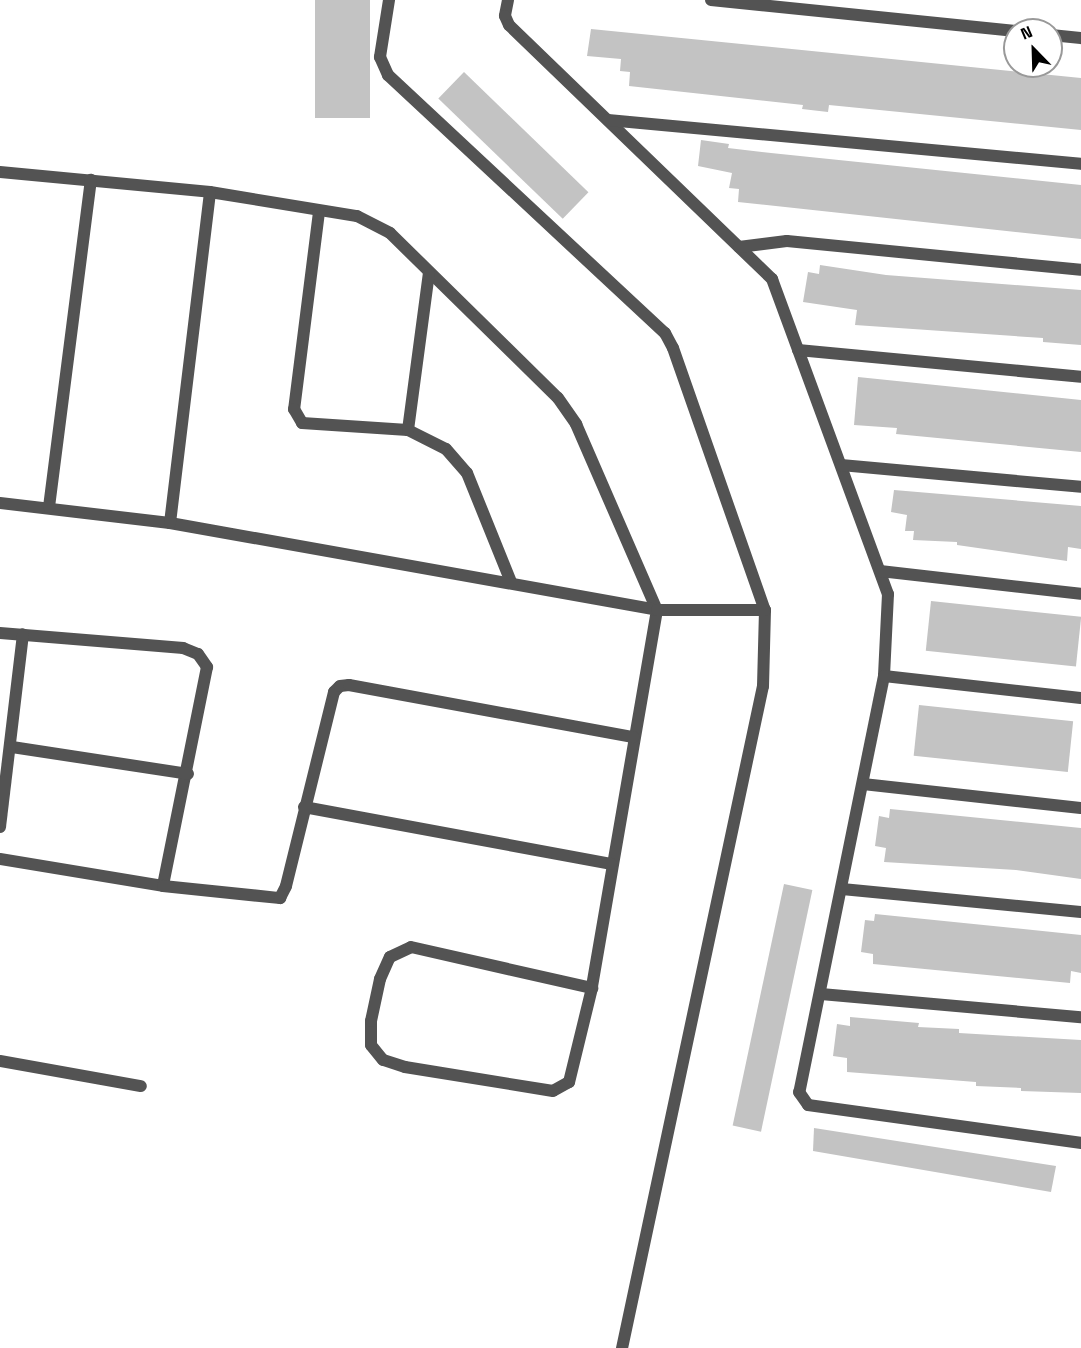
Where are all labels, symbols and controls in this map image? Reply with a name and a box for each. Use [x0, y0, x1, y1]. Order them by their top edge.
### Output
north arrow [1003, 18, 1063, 78]
text: N [1018, 21, 1036, 45]

